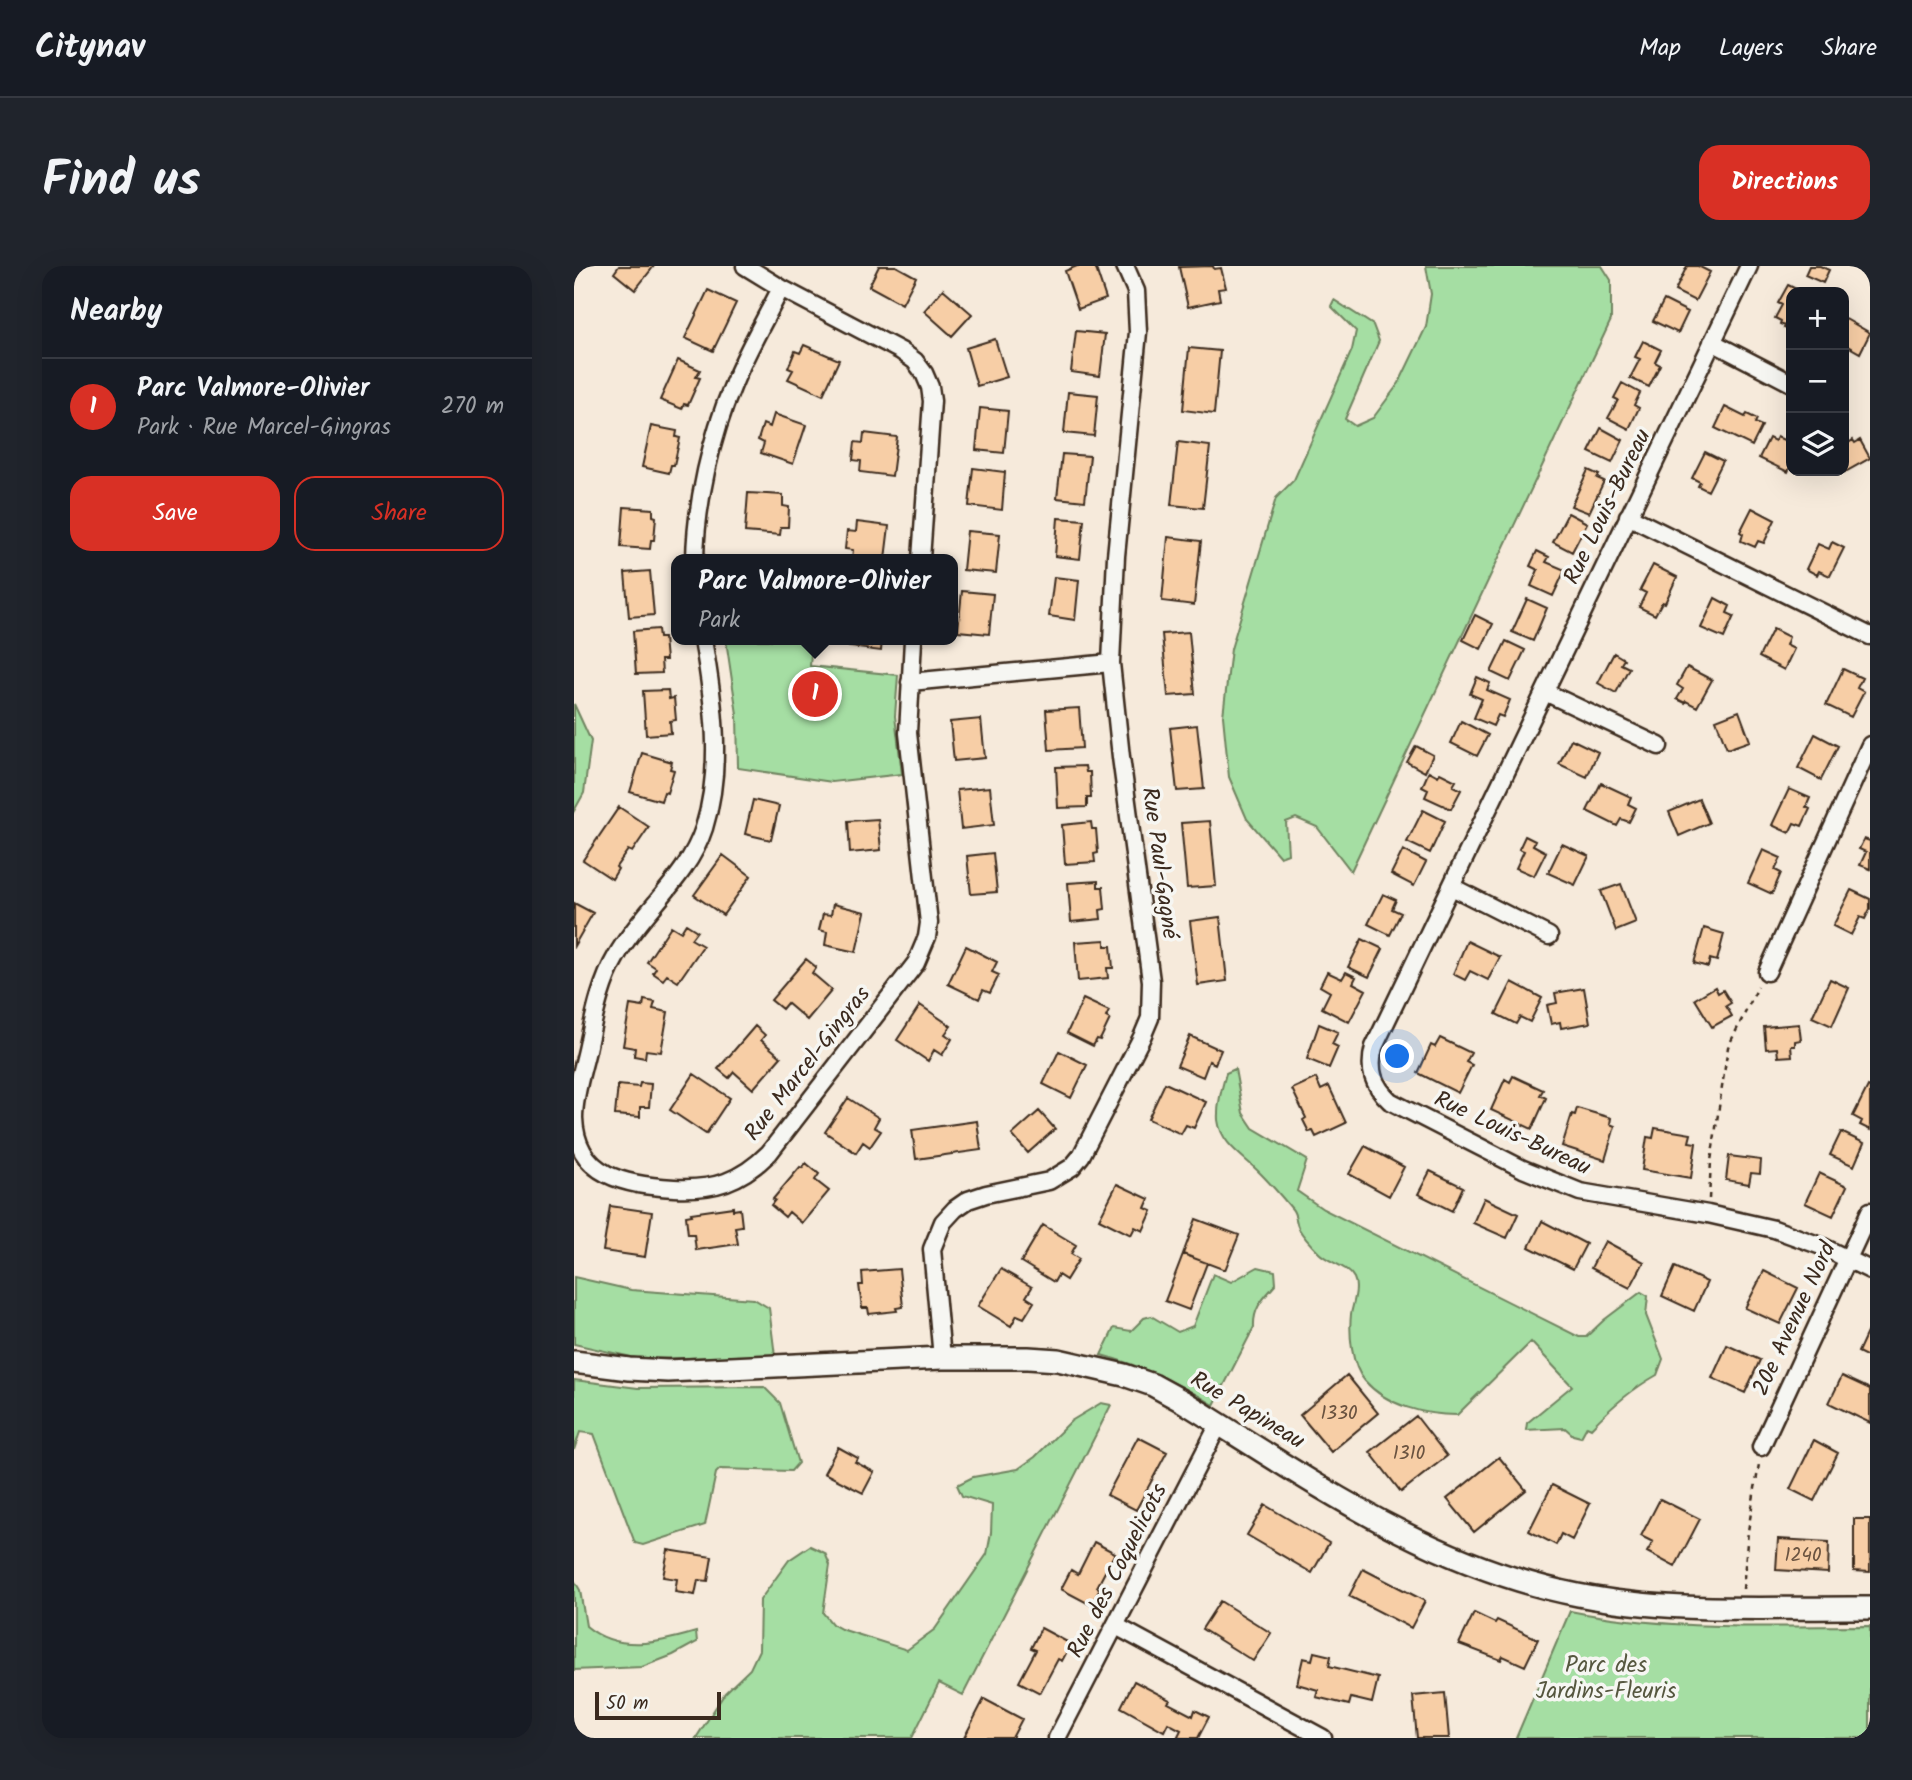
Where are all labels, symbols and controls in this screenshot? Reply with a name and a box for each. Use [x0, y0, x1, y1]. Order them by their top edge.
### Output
text: Citynav [35, 22, 145, 75]
text: Map [1639, 29, 1681, 68]
text: Layers [1719, 29, 1783, 68]
text: Share [1821, 29, 1877, 68]
text: Find us [42, 143, 200, 221]
button: Directions [1699, 145, 1870, 220]
map controls [1786, 287, 1849, 476]
button: + [1786, 287, 1849, 350]
text: Nearby [70, 288, 162, 336]
button: − [1786, 350, 1849, 413]
text: Parc Valmore-Olivier [137, 368, 369, 410]
text: 1 [90, 389, 96, 425]
text: 270 m [441, 389, 504, 425]
text: Park · Rue Marcel-Gingras [137, 410, 391, 446]
button: layers [1786, 413, 1849, 476]
street label: Rue Louis-Bureau [1555, 423, 1661, 591]
button: Save [70, 476, 280, 551]
button: Share [294, 476, 504, 551]
popup [671, 554, 958, 645]
text: Parc Valmore-Olivier [698, 561, 931, 603]
text: Park [698, 603, 740, 639]
pin: 1 [792, 668, 838, 720]
street label: Rue Paul-Gagné [1131, 785, 1188, 942]
street label: Rue Marcel-Gingras [736, 979, 880, 1149]
your location [1380, 1039, 1414, 1073]
street label: Rue Louis-Bureau [1428, 1082, 1596, 1186]
street label: 20e Avenue Nord [1744, 1235, 1847, 1402]
street label: Rue Papineau [1183, 1363, 1311, 1459]
house number: 1330 [1320, 1399, 1358, 1429]
house number: 1310 [1393, 1439, 1425, 1469]
street label: Rue des Coquelicots [1058, 1477, 1178, 1665]
house number: 1240 [1785, 1541, 1821, 1571]
park label: Parc des Jardins-Fleuris [1536, 1648, 1677, 1710]
scale bar [595, 1689, 721, 1721]
text: 50 m [606, 1689, 648, 1719]

